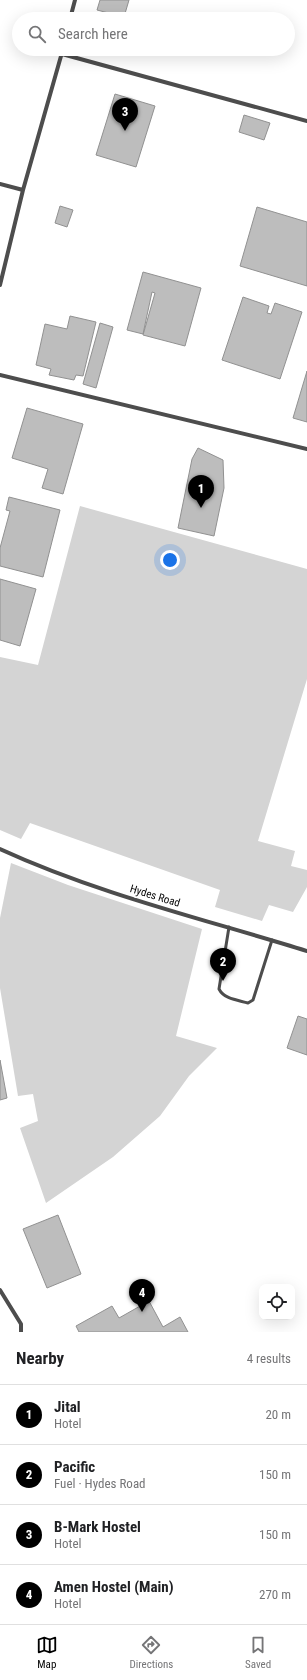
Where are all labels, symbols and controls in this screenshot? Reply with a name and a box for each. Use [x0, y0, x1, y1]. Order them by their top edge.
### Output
search box [12, 12, 295, 56]
icon: search [26, 23, 48, 45]
text: Search here [58, 25, 128, 43]
pin: 3 [112, 98, 138, 131]
pin: 1 [188, 475, 214, 508]
your location [160, 550, 180, 570]
street label: Hydes Road [128, 882, 182, 910]
pin: 2 [210, 948, 236, 981]
pin: 4 [129, 1279, 155, 1312]
map controls [259, 1284, 295, 1320]
button: locate [259, 1284, 295, 1320]
text: Nearby [16, 1348, 64, 1368]
text: 4 results [247, 1351, 291, 1366]
text: Jital [54, 1398, 81, 1416]
text: 1 [26, 1407, 32, 1422]
text: 20 m [265, 1407, 291, 1422]
text: Hotel [54, 1416, 82, 1431]
text: Pacific [54, 1458, 95, 1476]
text: 2 [26, 1467, 32, 1482]
text: 150 m [259, 1467, 291, 1482]
text: Fuel · Hydes Road [54, 1476, 146, 1491]
text: B-Mark Hostel [54, 1518, 141, 1536]
text: 3 [26, 1527, 32, 1542]
text: 150 m [259, 1527, 291, 1542]
text: Hotel [54, 1536, 82, 1551]
text: Amen Hostel (Main) [54, 1578, 174, 1596]
text: 4 [26, 1587, 32, 1602]
text: 270 m [259, 1587, 291, 1602]
text: Hotel [54, 1596, 82, 1611]
tab: Map [36, 1634, 58, 1671]
tab: Directions [129, 1634, 173, 1671]
tab: Saved [245, 1634, 271, 1671]

